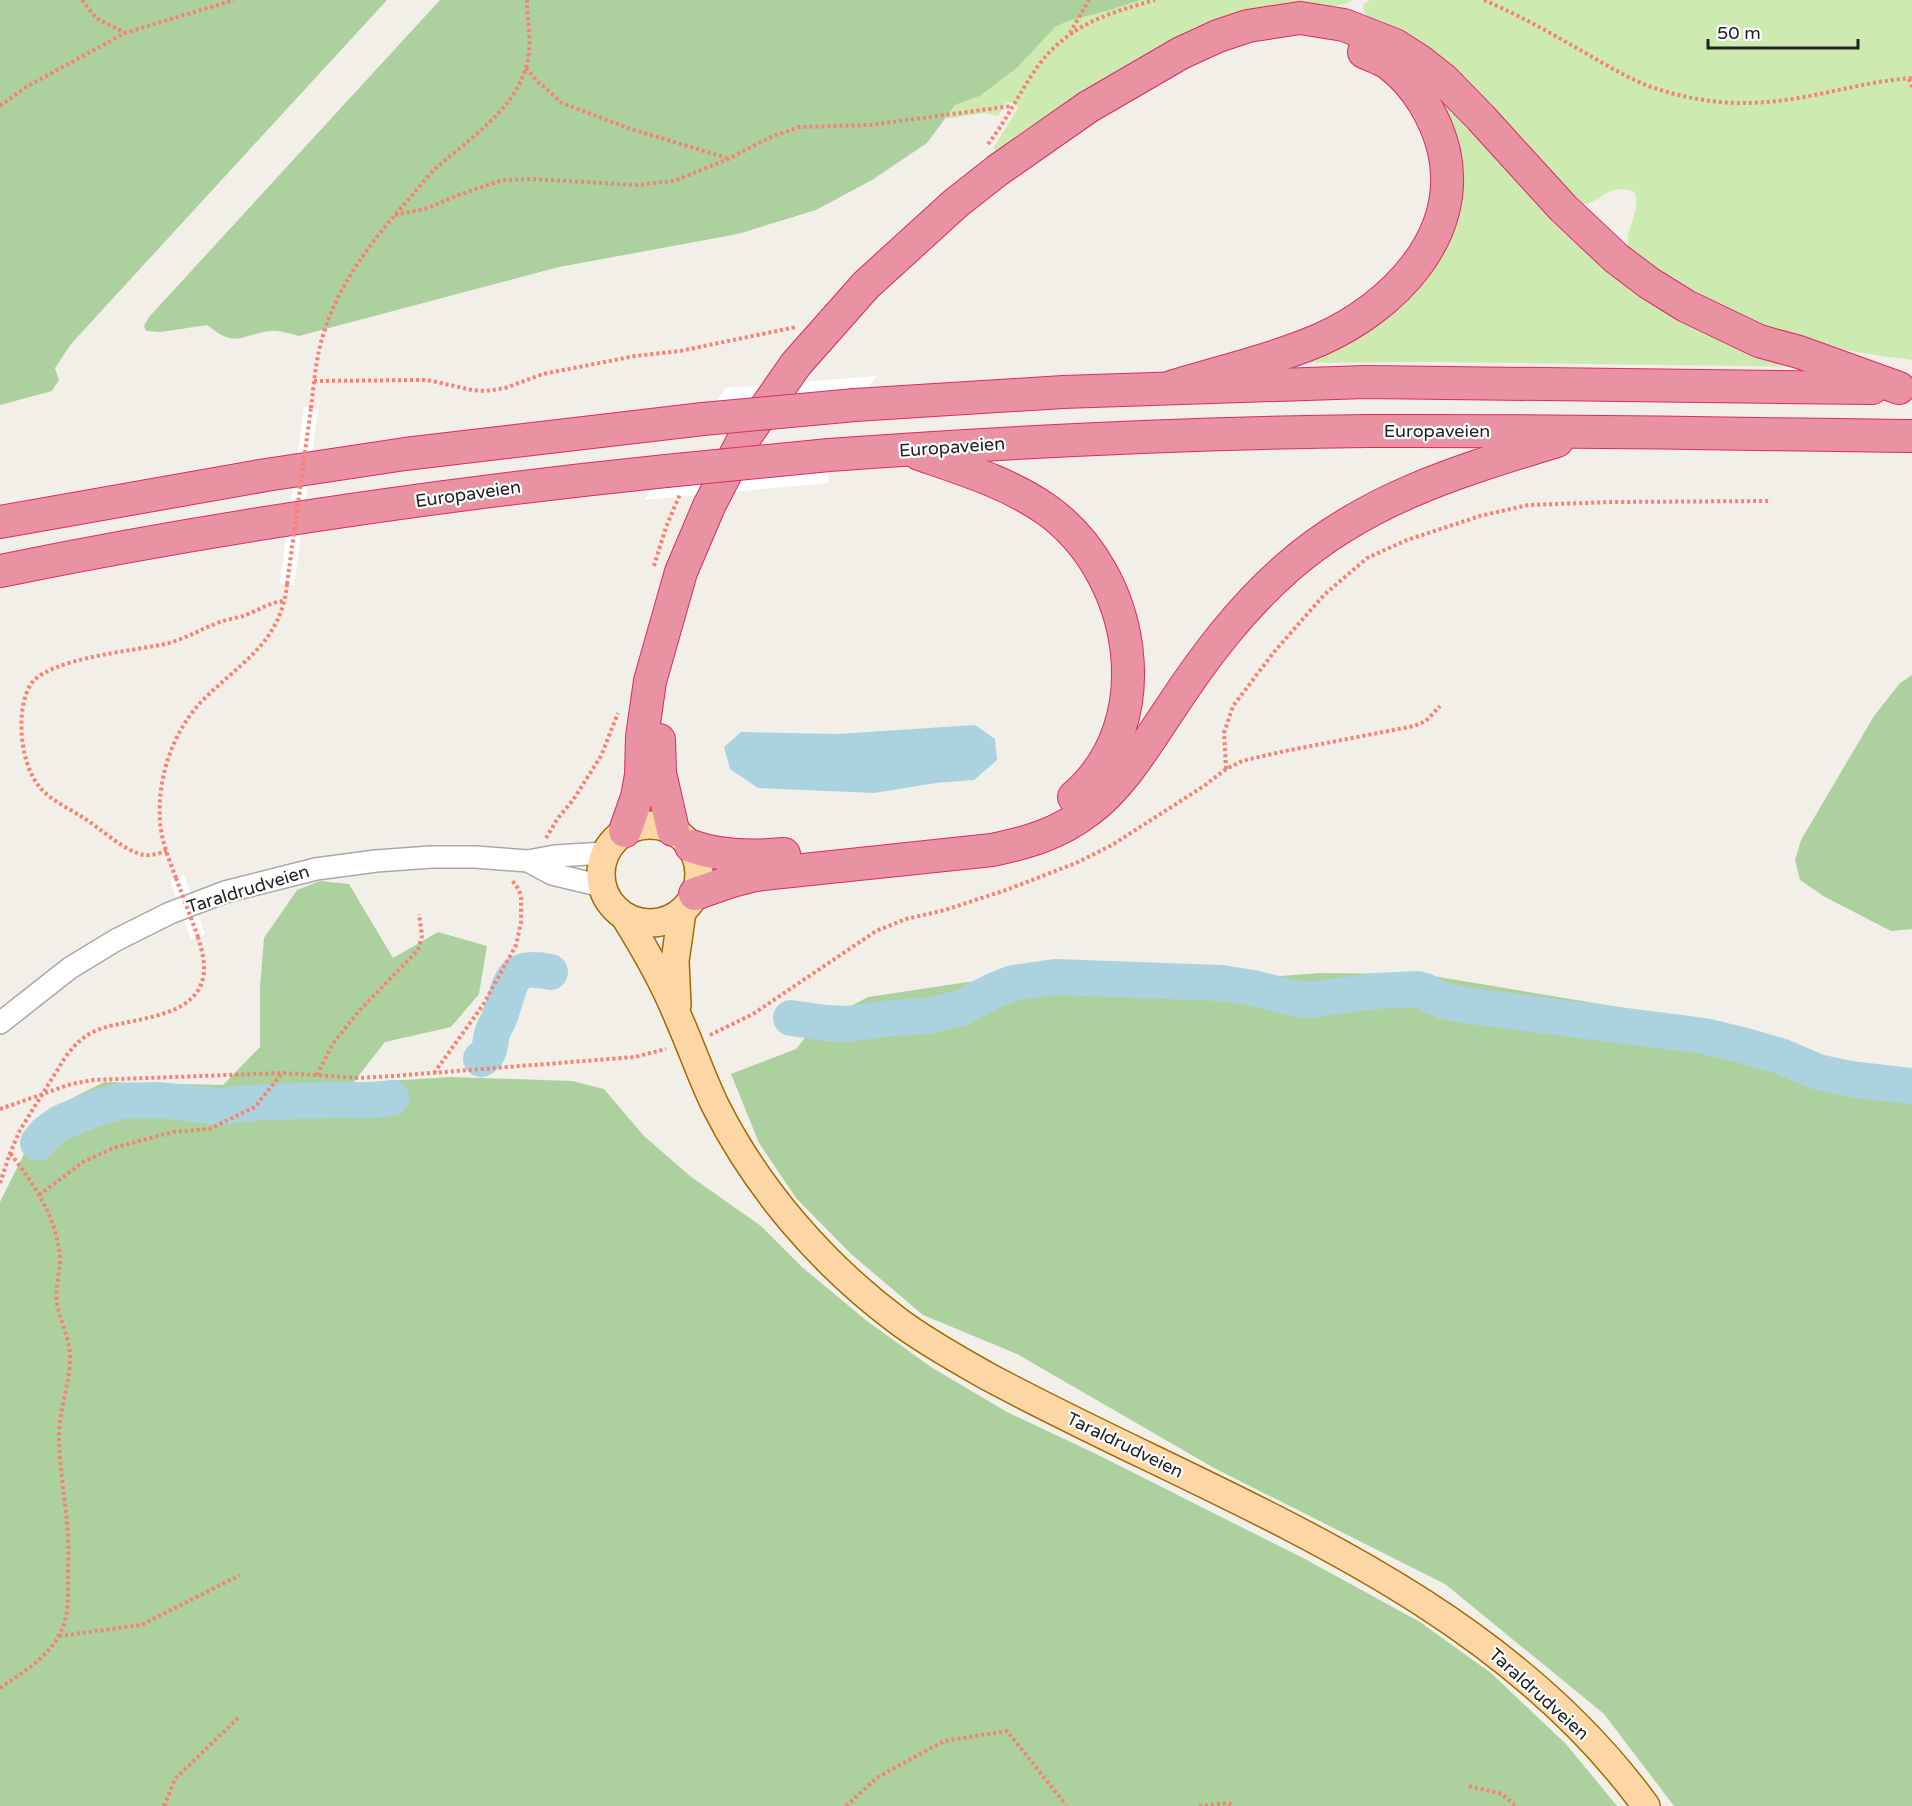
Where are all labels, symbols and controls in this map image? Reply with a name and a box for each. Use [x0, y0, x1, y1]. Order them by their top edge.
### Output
scale bar [1708, 12, 1858, 50]
text: 50 m [1717, 22, 1761, 44]
street label: Europaveien [1384, 420, 1490, 442]
street label: Europaveien [898, 432, 1006, 462]
street label: Europaveien [414, 476, 522, 512]
street label: Taraldrudveien [184, 860, 312, 918]
street label: Taraldrudveien [1063, 1407, 1187, 1483]
street label: Taraldrudveien [1484, 1643, 1594, 1745]

